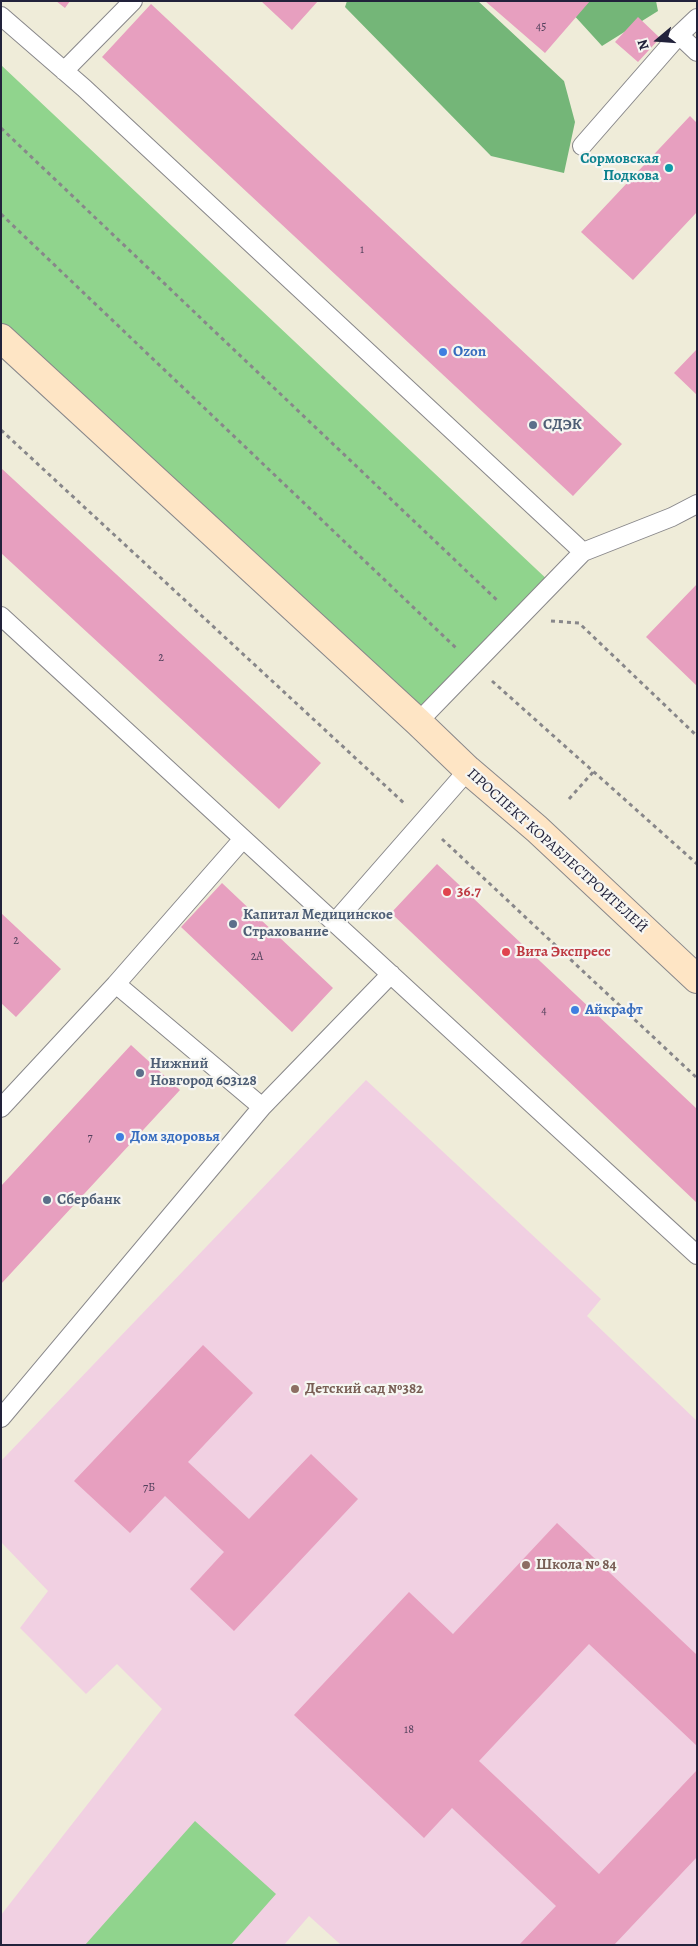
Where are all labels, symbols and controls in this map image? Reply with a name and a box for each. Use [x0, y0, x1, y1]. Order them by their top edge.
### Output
north arrow [633, 15, 683, 65]
house number: 45 [536, 20, 546, 34]
text: N [633, 37, 654, 53]
place label: Сормовская Подкова [580, 150, 659, 185]
marker: Сормовская Подкова [663, 162, 675, 174]
house number: 1 [360, 243, 364, 257]
place label: Ozon [453, 343, 486, 361]
marker: Ozon [437, 346, 449, 358]
place label: СДЭК [543, 416, 582, 434]
marker: СДЭК [527, 419, 539, 431]
house number: 2 [158, 651, 164, 665]
street label: ПРОСПЕКТ КОРАБЛЕСТРОИТЕЛЕЙ [463, 765, 651, 937]
place label: 36.7 [457, 883, 481, 901]
marker: 36.7 [441, 886, 453, 898]
place label: Капитал Медицинское Страхование [243, 906, 393, 941]
marker: Капитал Медицинское Страхование [227, 918, 239, 930]
house number: 2 [13, 934, 19, 948]
place label: Вита Экспресс [516, 943, 611, 961]
marker: Вита Экспресс [500, 946, 512, 958]
house number: 2А [251, 950, 263, 964]
place label: Айкрафт [585, 1001, 643, 1019]
house number: 4 [541, 1004, 547, 1018]
marker: Айкрафт [569, 1004, 581, 1016]
place label: Нижний Новгород 603128 [150, 1055, 257, 1090]
marker: Нижний Новгород 603128 [134, 1067, 146, 1079]
place label: Дом здоровья [130, 1128, 220, 1146]
house number: 7 [87, 1131, 93, 1145]
marker: Дом здоровья [114, 1131, 126, 1143]
place label: Сбербанк [57, 1191, 121, 1209]
marker: Сбербанк [41, 1194, 53, 1206]
place label: Детский сад №382 [305, 1380, 423, 1398]
marker: Детский сад №382 [289, 1383, 301, 1395]
house number: 7Б [143, 1481, 155, 1495]
place label: Школа № 84 [536, 1556, 616, 1574]
marker: Школа № 84 [520, 1559, 532, 1571]
house number: 18 [404, 1723, 414, 1737]

